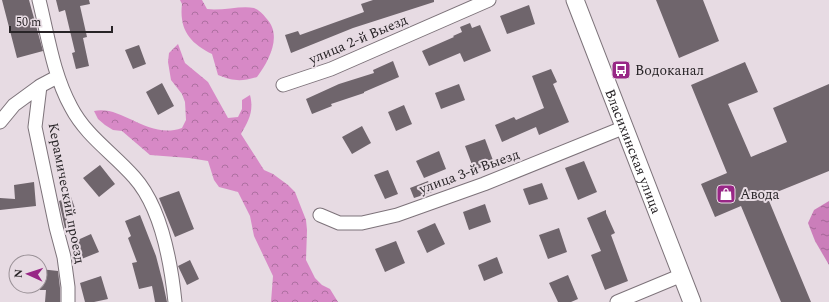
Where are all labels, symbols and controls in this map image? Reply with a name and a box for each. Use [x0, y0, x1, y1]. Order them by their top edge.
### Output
scale bar [10, 8, 112, 34]
street label: улица 2-й Выезд [305, 9, 411, 70]
text: 50 m [16, 13, 41, 32]
bus stop icon: Водоканал [610, 59, 632, 81]
place label: Водоканал [635, 60, 704, 81]
street label: Власихинская улица [599, 86, 667, 217]
street label: Керамический проезд [43, 121, 90, 265]
street label: улица 3-й Выезд [415, 144, 522, 200]
shop icon: Авода [715, 183, 737, 205]
place label: Авода [740, 184, 780, 205]
north arrow [8, 254, 48, 294]
text: N [10, 269, 27, 278]

